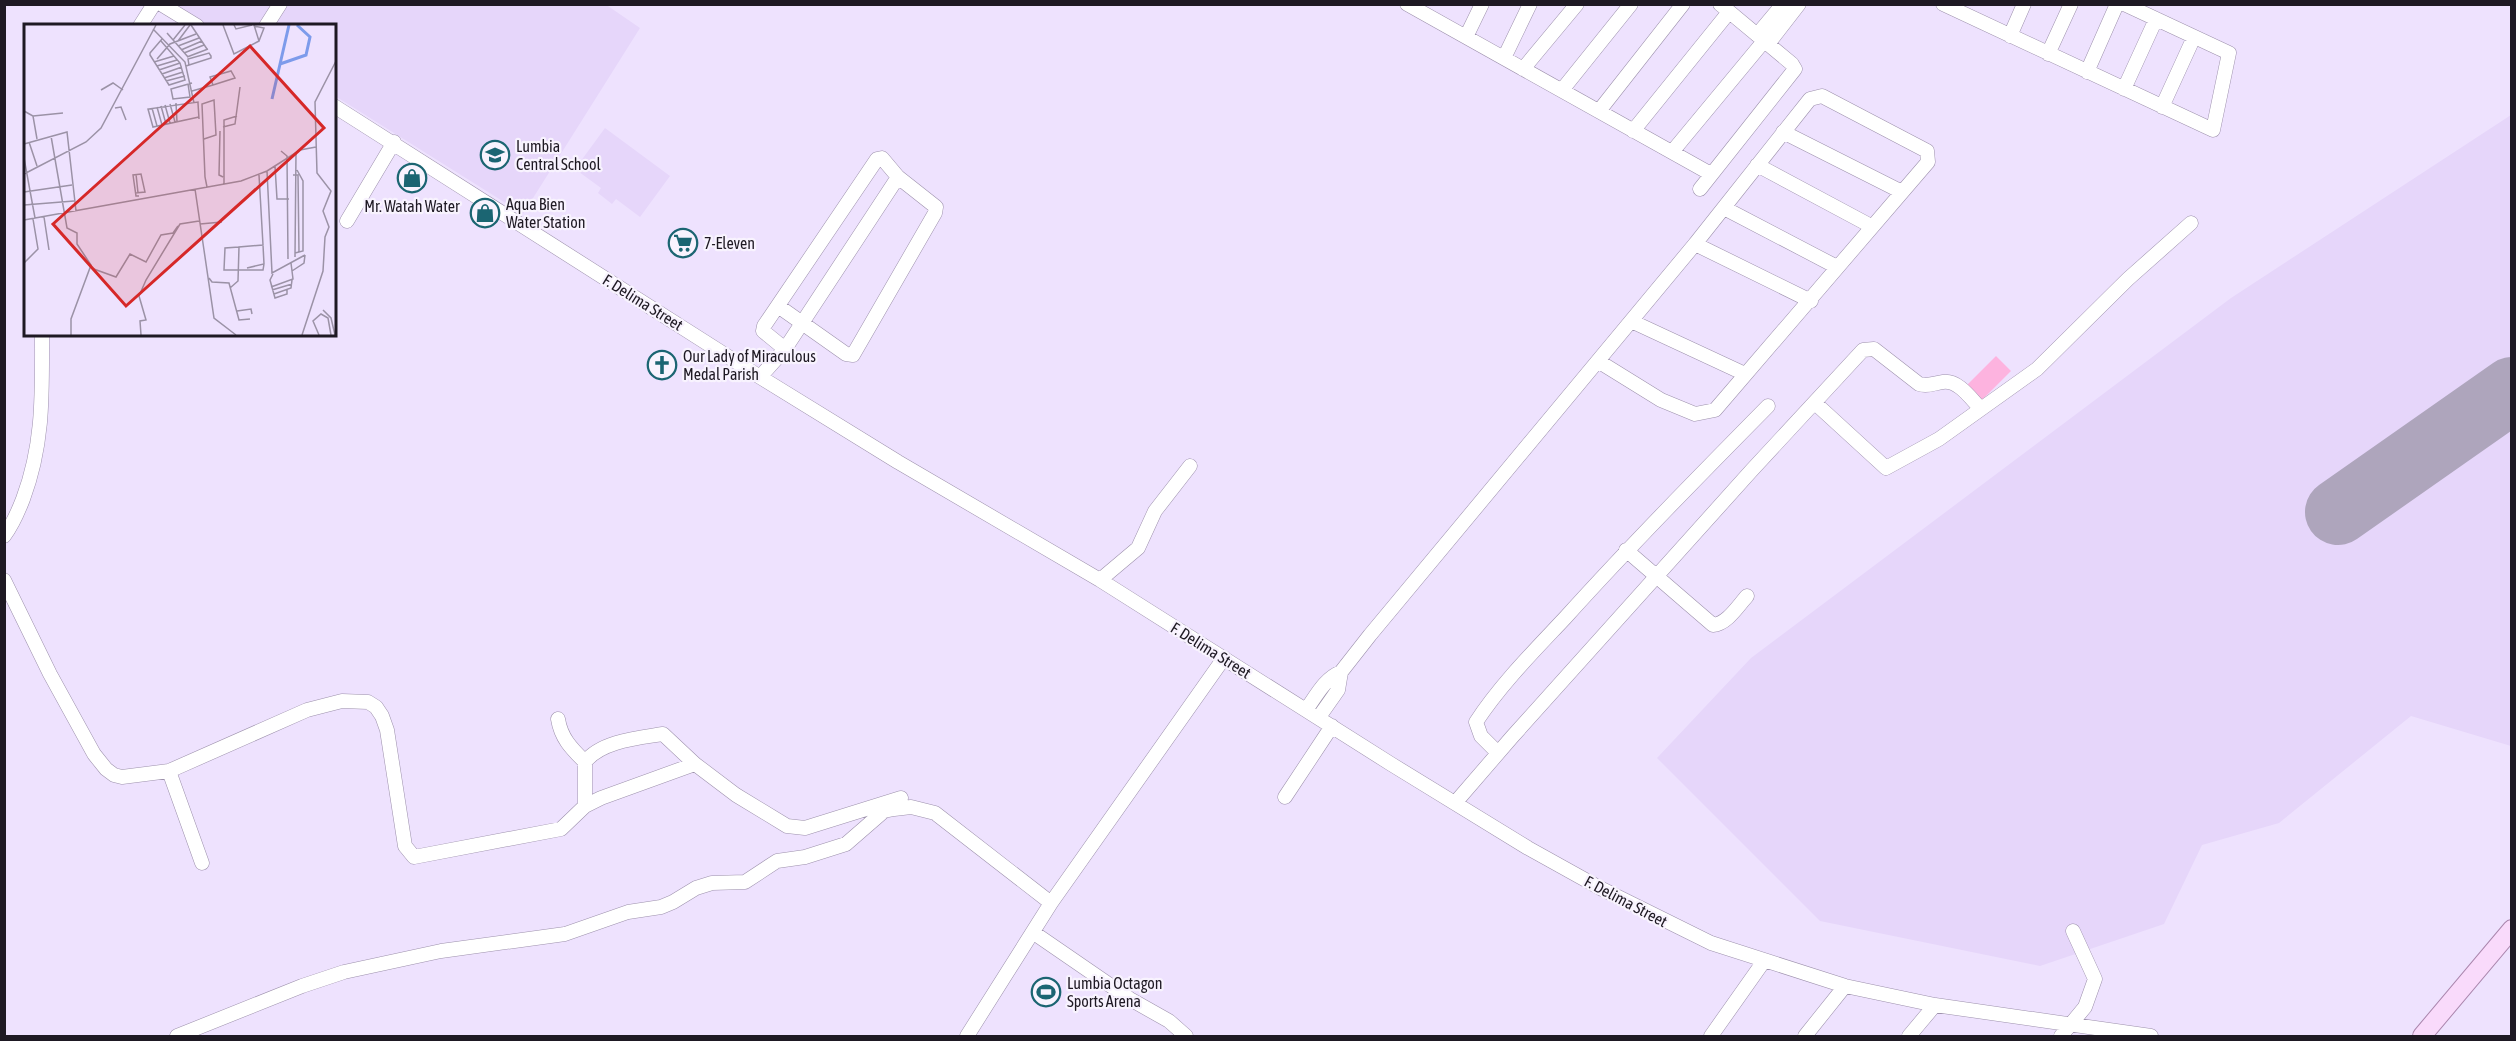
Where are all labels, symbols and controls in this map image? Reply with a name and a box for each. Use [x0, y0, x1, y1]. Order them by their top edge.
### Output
inset map [24, 24, 336, 336]
place label: Lumbia Central School [516, 137, 602, 173]
school or university icon: Lumbia Central School [479, 139, 511, 171]
shop icon: Mr. Watah Water [396, 162, 428, 194]
place label: Aqua Bien Water Station [506, 195, 586, 231]
place label: Mr. Watah Water [364, 197, 460, 215]
shop icon: Aqua Bien Water Station [469, 197, 501, 229]
supermarket icon: 7-Eleven [667, 227, 699, 259]
place label: 7-Eleven [704, 234, 755, 252]
street label: F. Delima Street [600, 270, 687, 334]
place label: Our Lady of Miraculous Medal Parish [683, 347, 816, 383]
church icon: Our Lady of Miraculous Medal Parish [646, 349, 678, 381]
street label: F. Delima Street [1168, 618, 1255, 682]
street label: F. Delima Street [1582, 872, 1671, 931]
place label: Lumbia Octagon Sports Arena [1067, 974, 1163, 1011]
sports icon: Lumbia Octagon Sports Arena [1030, 976, 1062, 1008]

